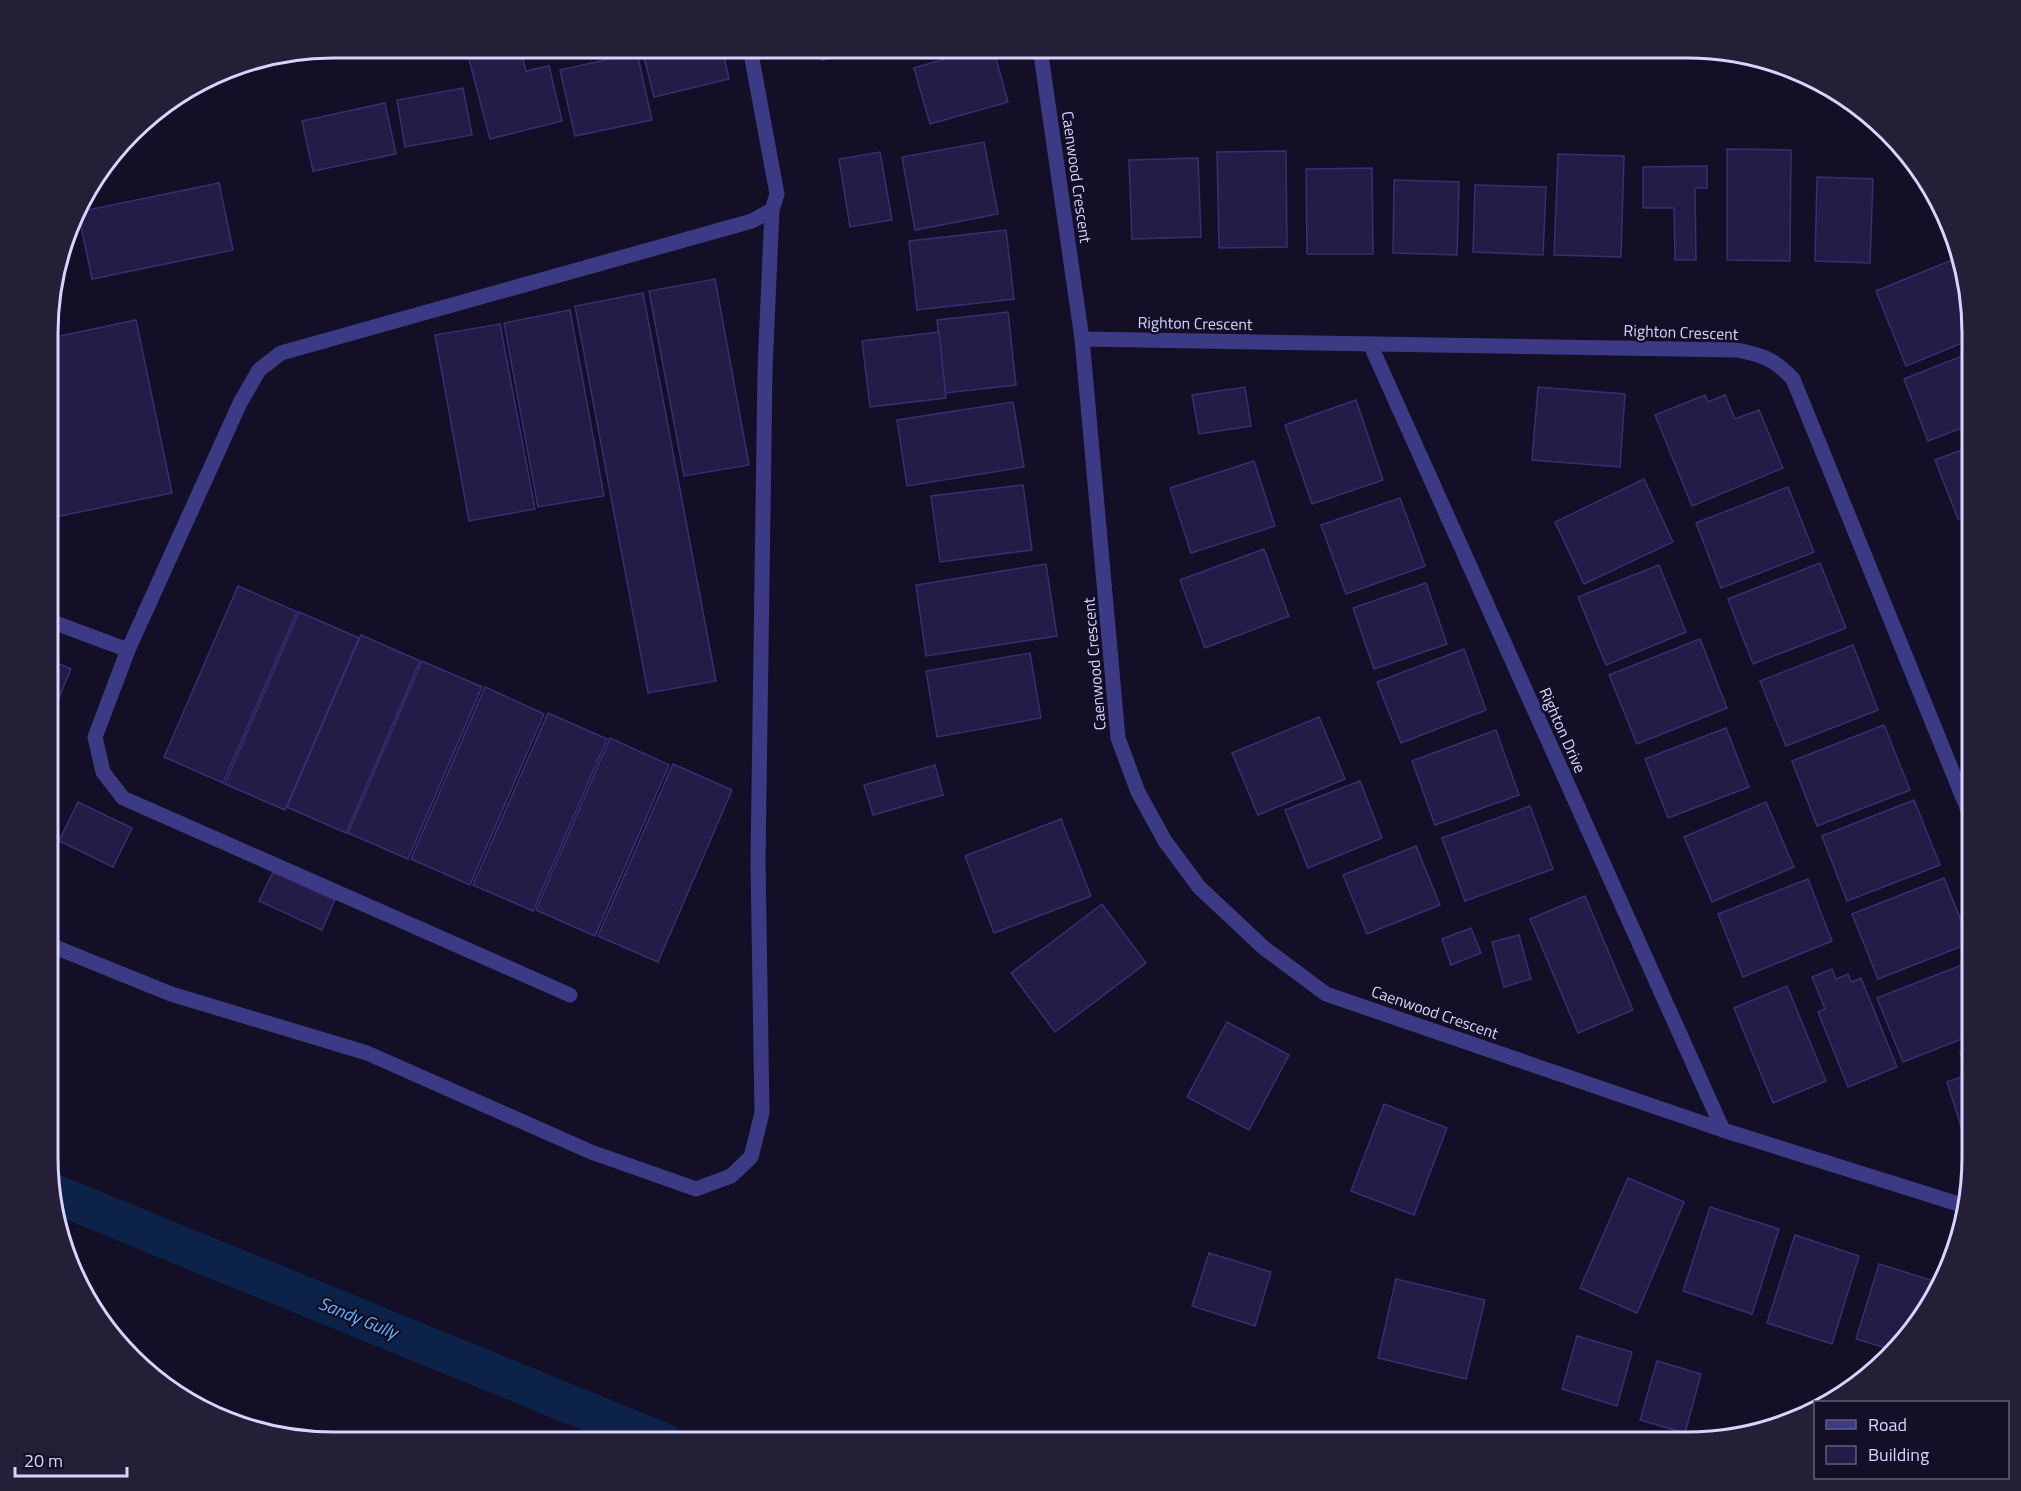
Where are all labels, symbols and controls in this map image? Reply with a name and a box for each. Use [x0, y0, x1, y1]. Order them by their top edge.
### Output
street label: Caenwood Crescent [1056, 109, 1098, 245]
street label: Righton Crescent [1137, 310, 1253, 336]
street label: Righton Crescent [1623, 318, 1739, 346]
street label: Caenwood Crescent [1076, 596, 1112, 731]
street label: Righton Drive [1533, 683, 1593, 777]
street label: Caenwood Crescent [1368, 979, 1502, 1045]
water label: Sandy Gully [315, 1289, 404, 1346]
legend [1814, 1401, 2009, 1479]
text: Road [1868, 1411, 1907, 1438]
scale bar [15, 1440, 128, 1478]
text: Building [1868, 1441, 1929, 1468]
text: 20 m [24, 1447, 63, 1474]

